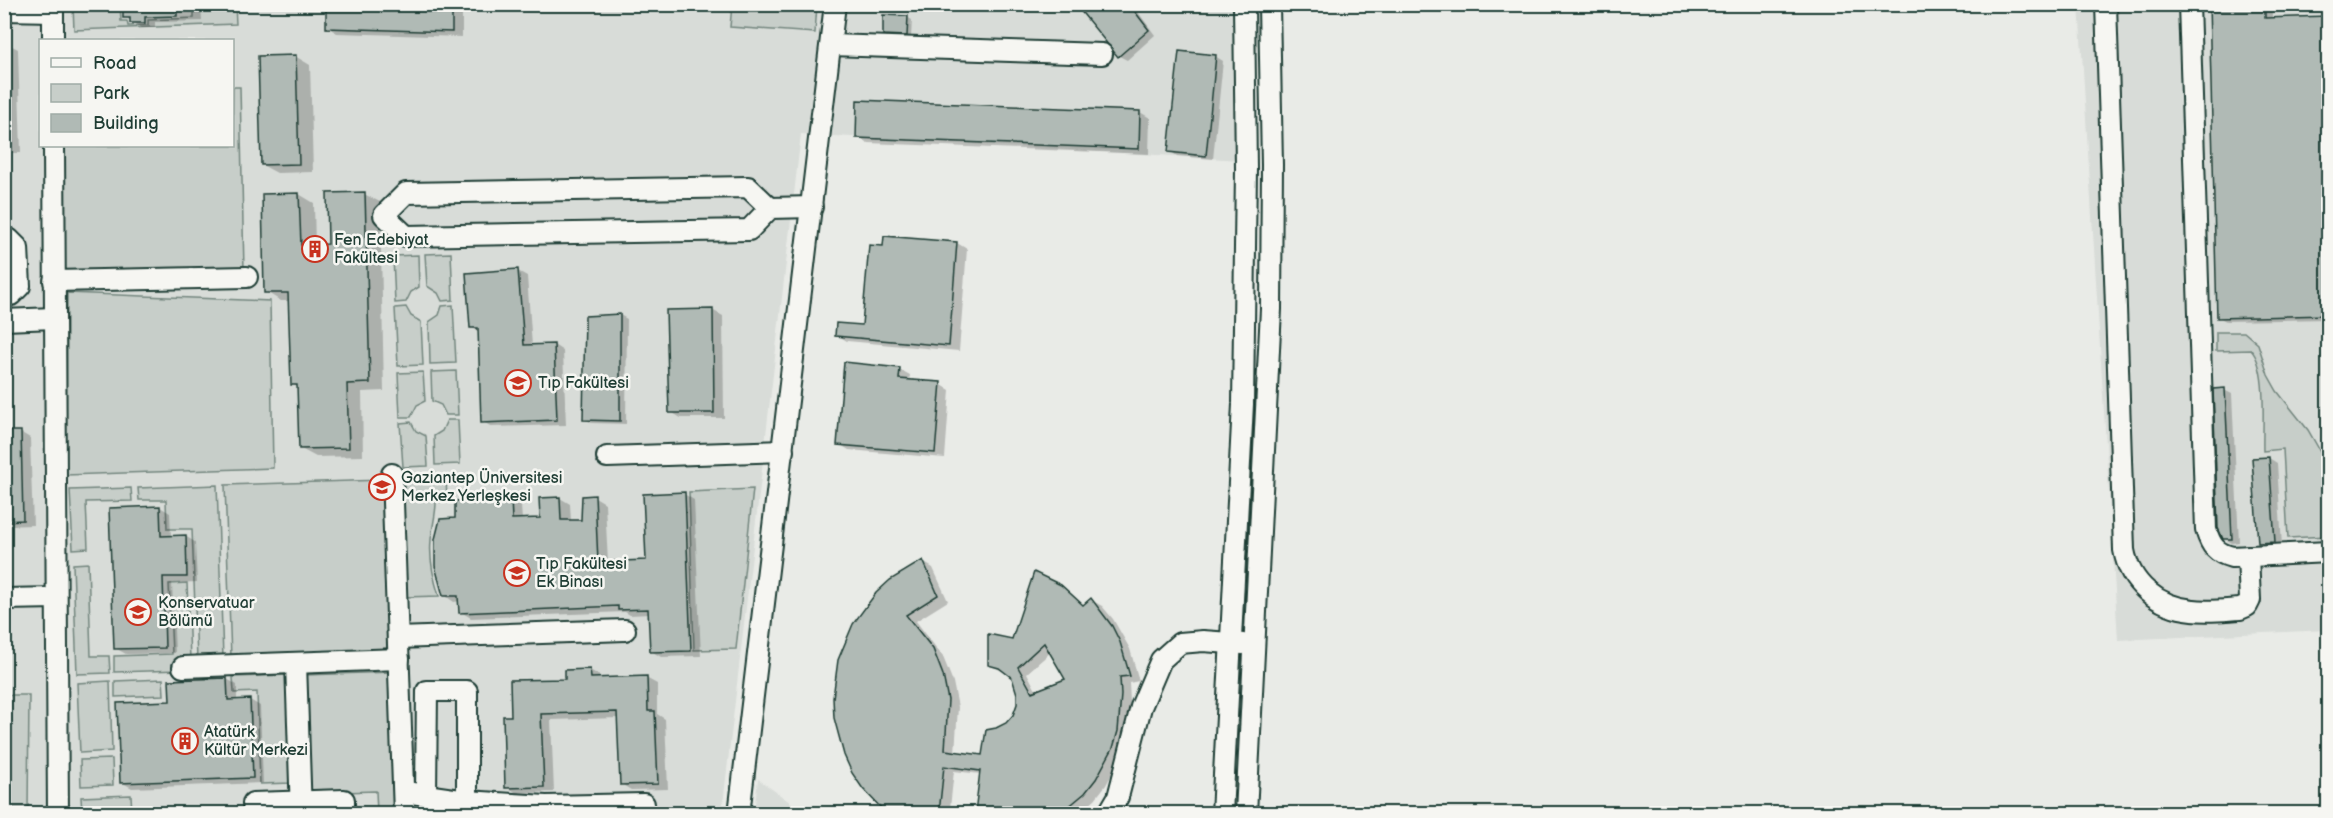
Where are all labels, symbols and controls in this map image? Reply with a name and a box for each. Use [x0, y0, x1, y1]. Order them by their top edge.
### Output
legend [39, 39, 234, 147]
text: Road [93, 53, 137, 74]
text: Park [93, 83, 129, 104]
text: Building [93, 113, 159, 134]
place label: Fen Edebiyat Fakültesi [334, 231, 429, 268]
building icon: Fen Edebiyat Fakültesi [300, 234, 330, 264]
school or university icon: Tıp Fakültesi [503, 368, 533, 398]
place label: Tıp Fakültesi [538, 374, 629, 393]
place label: Gaziantep Üniversitesi Merkez Yerleşkesi [401, 467, 563, 506]
school or university icon: Gaziantep Üniversitesi Merkez Yerleşkesi [367, 472, 397, 502]
place label: Tıp Fakültesi Ek Binası [536, 555, 627, 592]
school or university icon: Tıp Fakültesi Ek Binası [502, 558, 532, 588]
place label: Konservatuar Bölümü [158, 594, 255, 631]
school or university icon: Konservatuar Bölümü [123, 597, 153, 627]
place label: Atatürk Kültür Merkezi [204, 723, 308, 760]
building icon: Atatürk Kültür Merkezi [170, 726, 200, 756]

